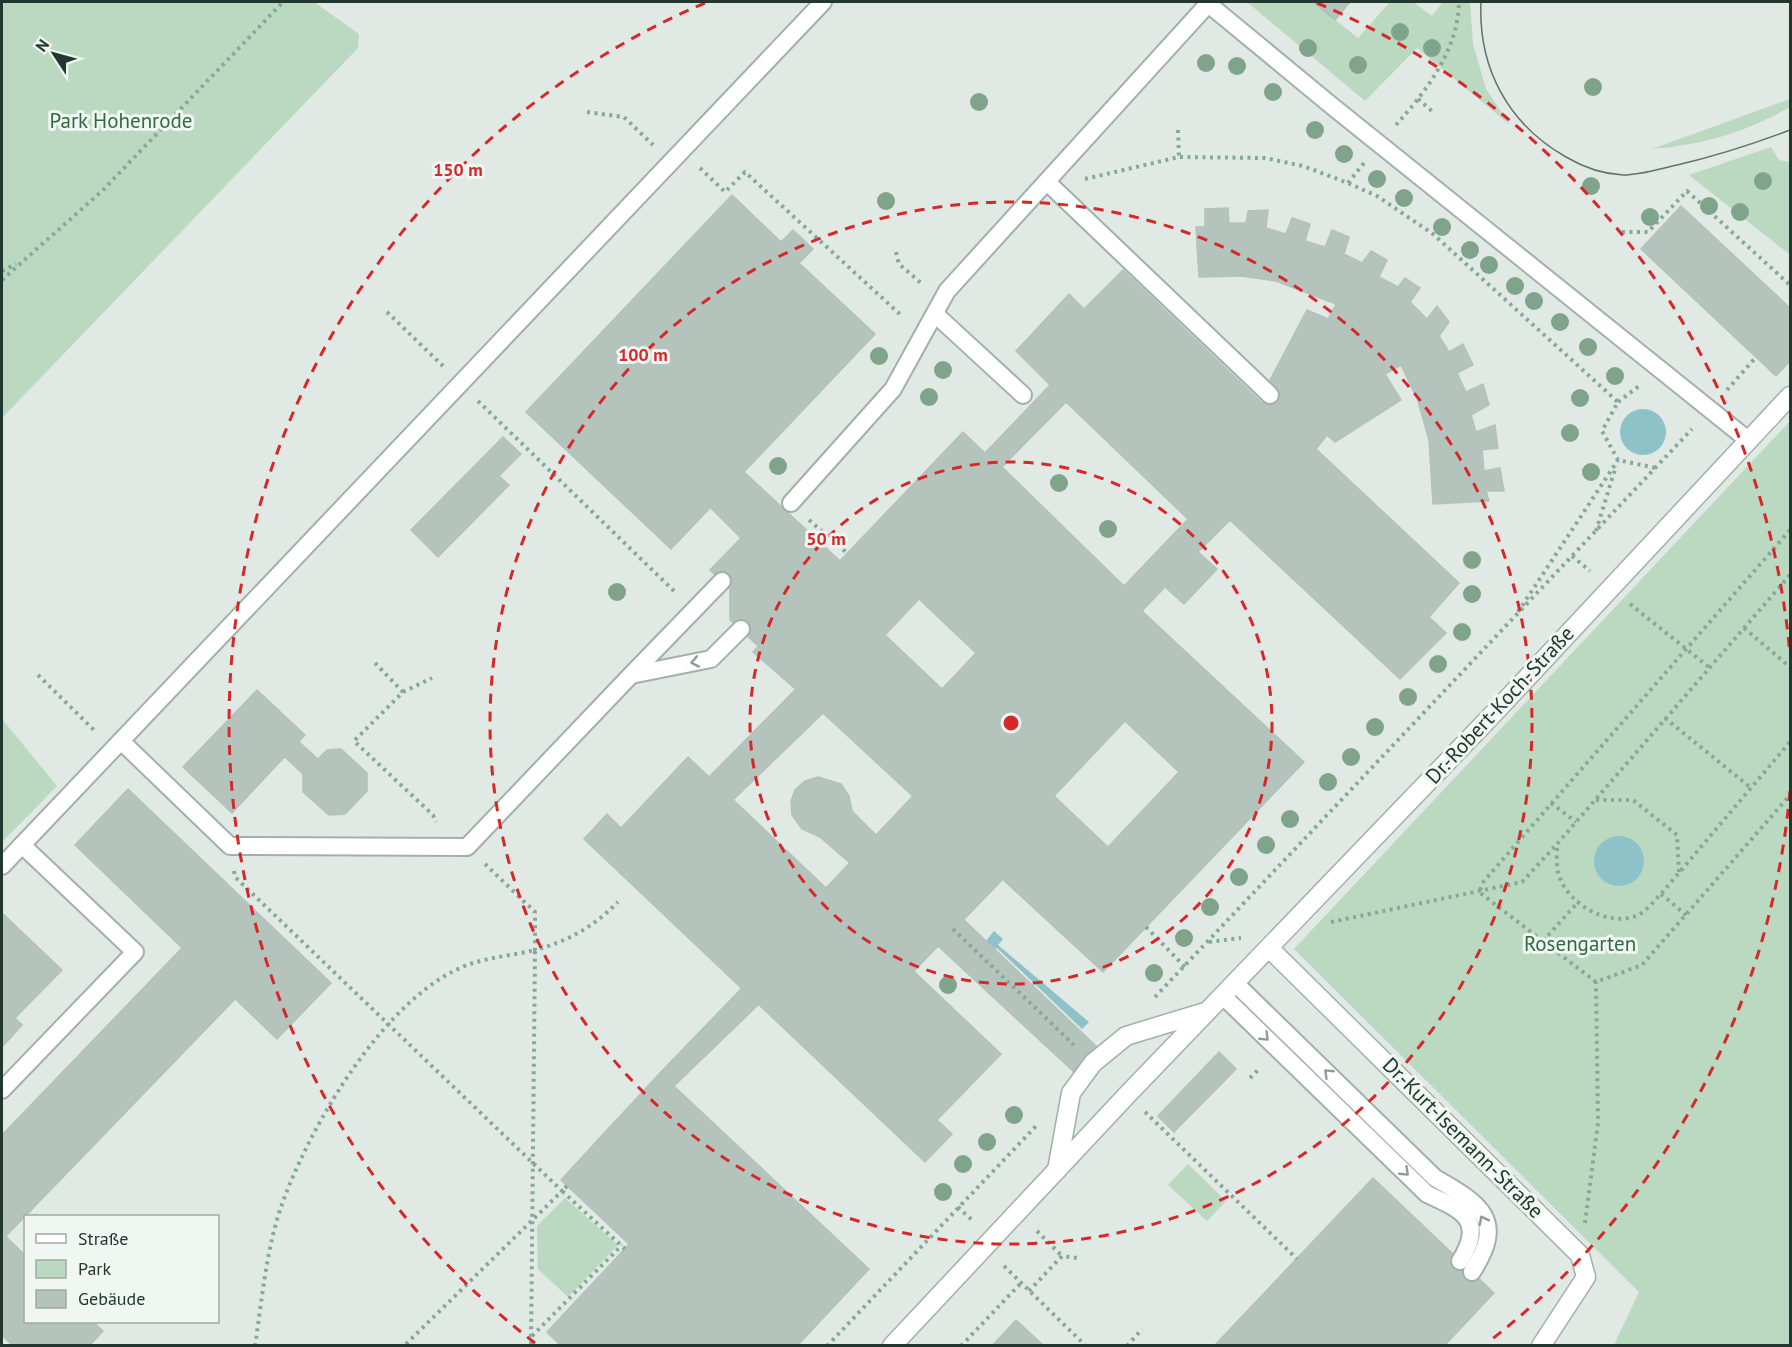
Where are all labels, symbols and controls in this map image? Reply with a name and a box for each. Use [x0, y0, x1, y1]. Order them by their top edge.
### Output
north arrow [24, 24, 84, 84]
text: N [31, 35, 53, 55]
park label: Park Hohenrode [50, 107, 192, 134]
text: 150 m [433, 158, 483, 181]
text: 100 m [618, 343, 668, 366]
text: 50 m [806, 527, 846, 550]
street label: Dr.-Robert-Koch-Straße [1419, 620, 1580, 789]
one-way arrow [690, 655, 700, 668]
centre of rings [1001, 713, 1021, 733]
park label: Rosengarten [1524, 930, 1636, 957]
one-way arrow [1257, 1029, 1268, 1040]
street label: Dr.-Kurt-Isemann-Straße [1377, 1051, 1550, 1224]
one-way arrow [1324, 1070, 1335, 1081]
one-way arrow [1398, 1165, 1408, 1176]
legend [24, 1215, 219, 1323]
one-way arrow [1479, 1215, 1491, 1226]
text: Straße [78, 1227, 129, 1250]
text: Park [78, 1257, 111, 1280]
text: Gebäude [78, 1287, 145, 1310]

